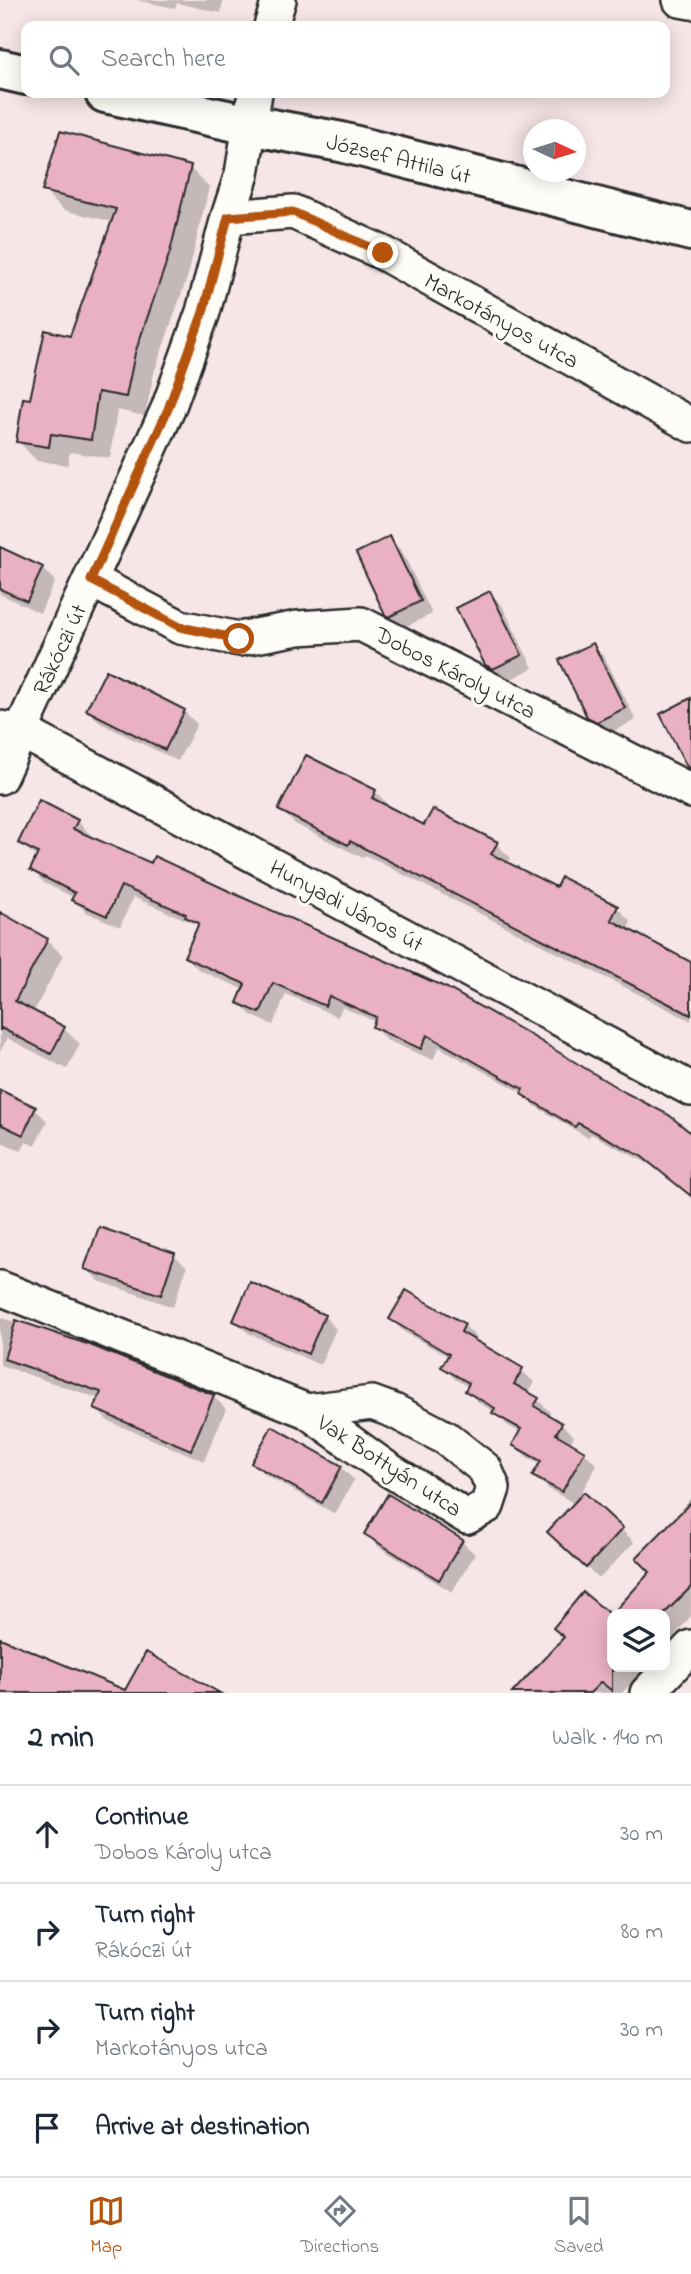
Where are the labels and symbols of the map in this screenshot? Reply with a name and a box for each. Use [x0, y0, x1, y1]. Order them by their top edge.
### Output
north arrow [523, 119, 586, 182]
street label: József Attila út [323, 127, 474, 194]
route end [367, 237, 398, 268]
street label: Markotányos utca [416, 266, 584, 380]
street label: Rákóczi út [26, 599, 97, 701]
street label: Dobos Károly utca [367, 619, 541, 731]
route start [223, 623, 254, 654]
street label: Hunyadi János út [262, 853, 429, 964]
street label: Vak Bottyán utca [308, 1407, 468, 1528]

